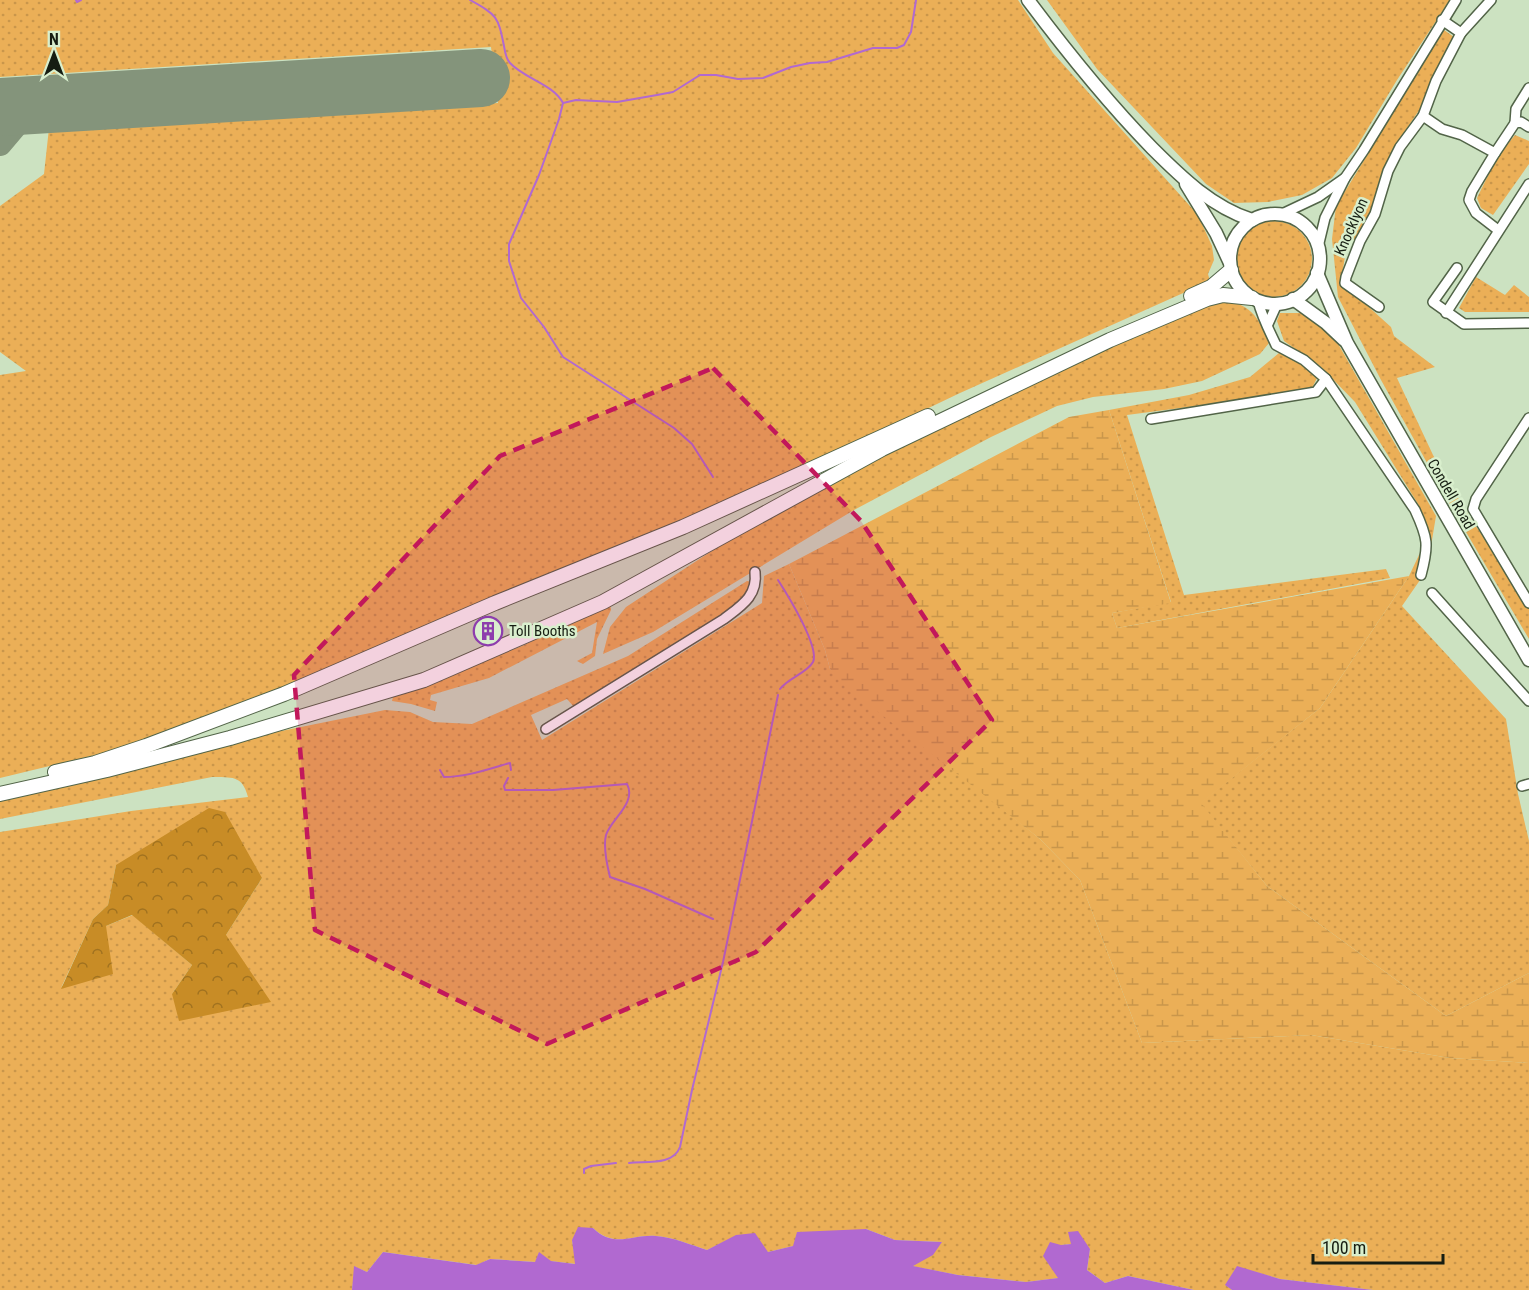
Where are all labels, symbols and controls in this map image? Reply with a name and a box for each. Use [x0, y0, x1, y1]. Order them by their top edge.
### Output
north arrow [24, 24, 84, 84]
text: N [49, 30, 59, 49]
street label: Knocklyon [1330, 196, 1372, 258]
street label: Condell Road [1424, 456, 1478, 532]
building icon: Toll Booths [472, 615, 504, 647]
place label: Toll Booths [509, 622, 576, 640]
scale bar [1313, 1227, 1444, 1265]
text: 100 m [1322, 1237, 1366, 1258]

